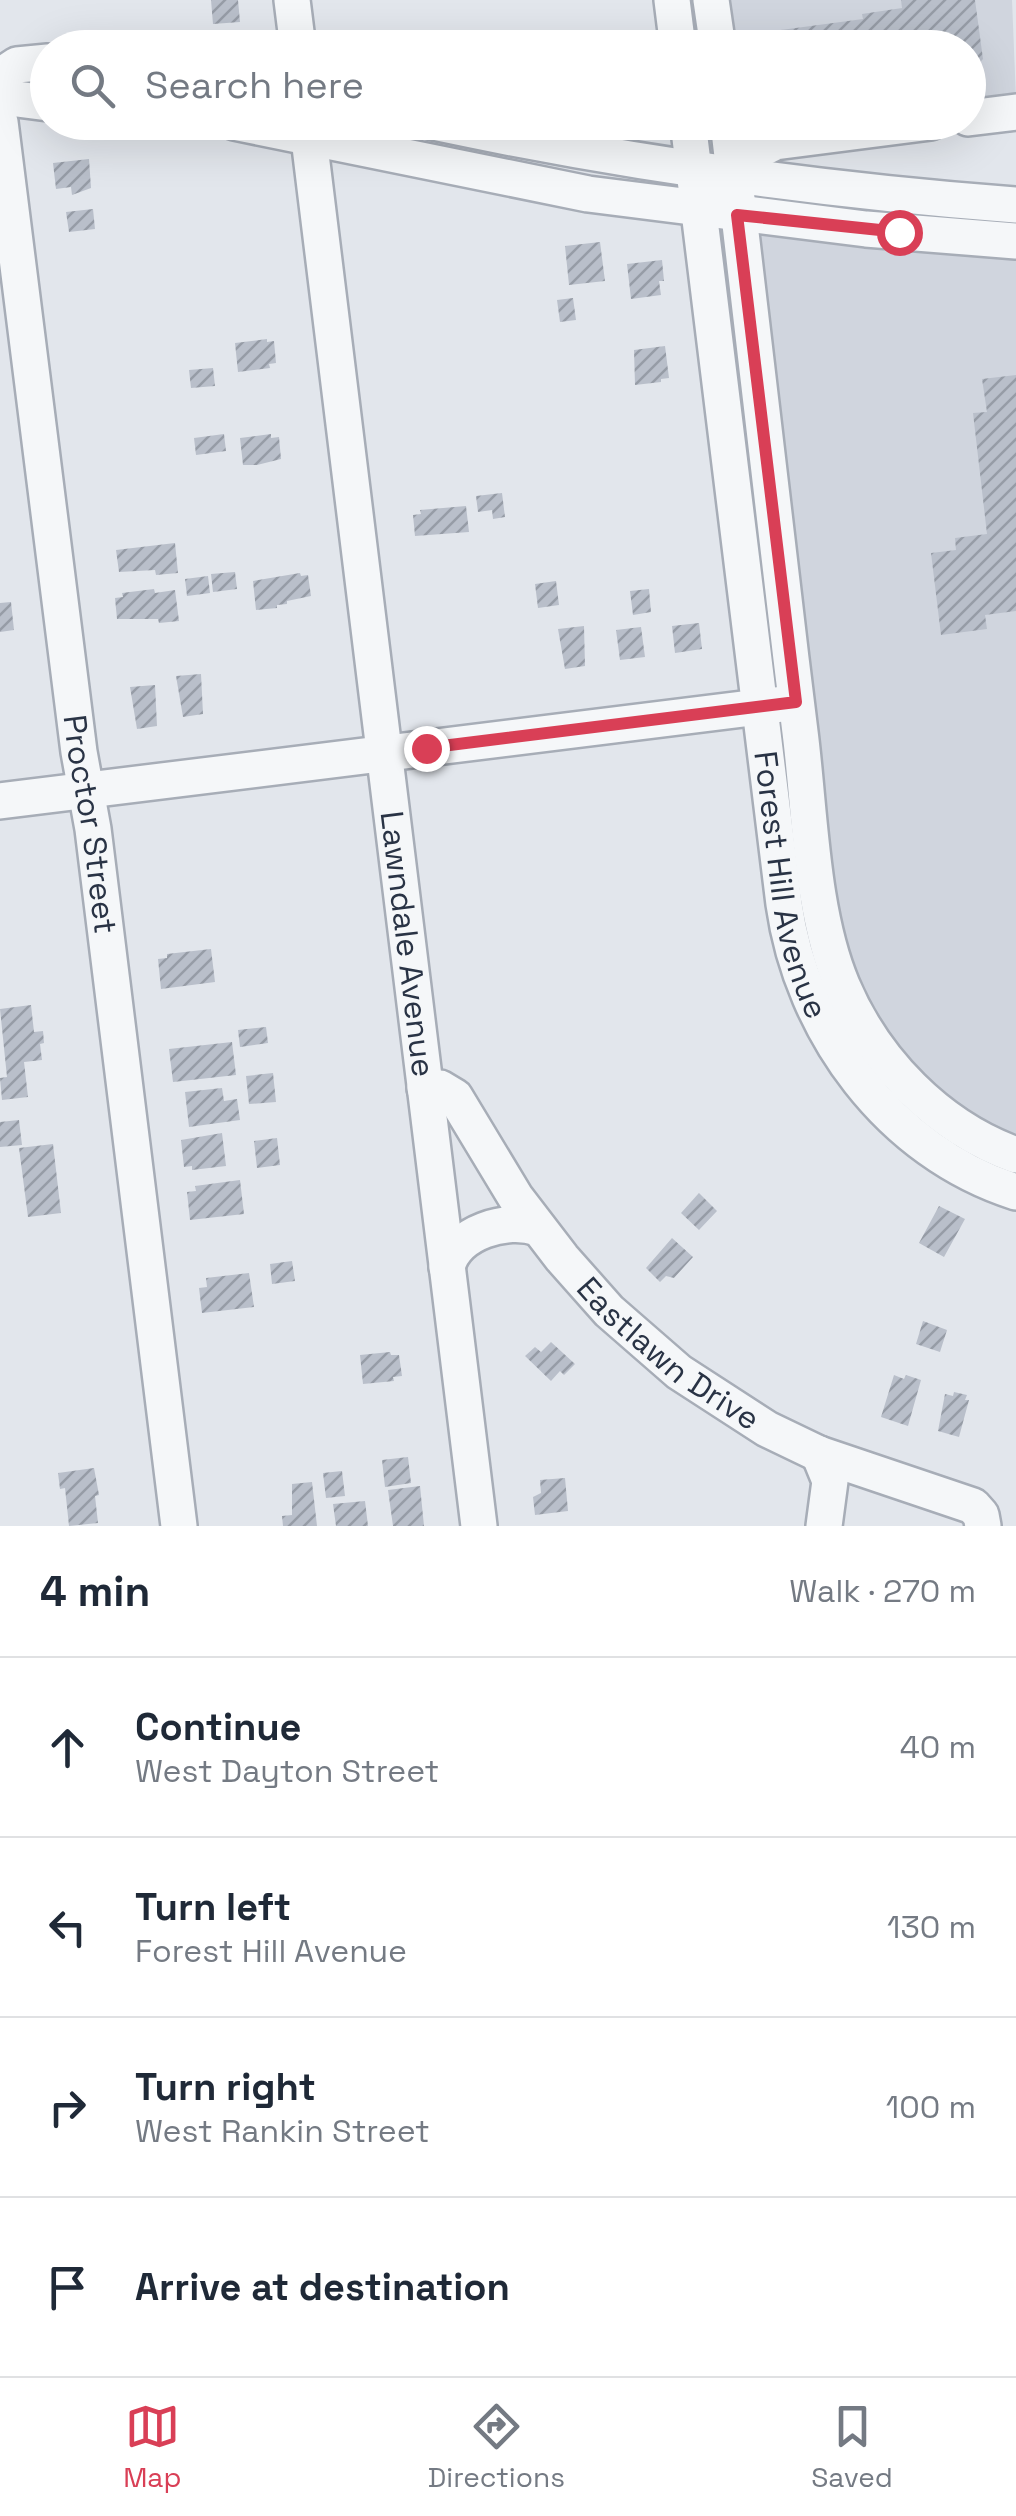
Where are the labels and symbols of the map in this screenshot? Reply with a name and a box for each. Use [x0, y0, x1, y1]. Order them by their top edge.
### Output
route start [877, 210, 923, 256]
street label: Proctor Street [54, 712, 126, 936]
route end [404, 726, 450, 772]
street label: Forest Hill Avenue [745, 749, 837, 1025]
street label: Lawndale Avenue [372, 809, 444, 1079]
street label: Eastlawn Drive [568, 1269, 767, 1439]

